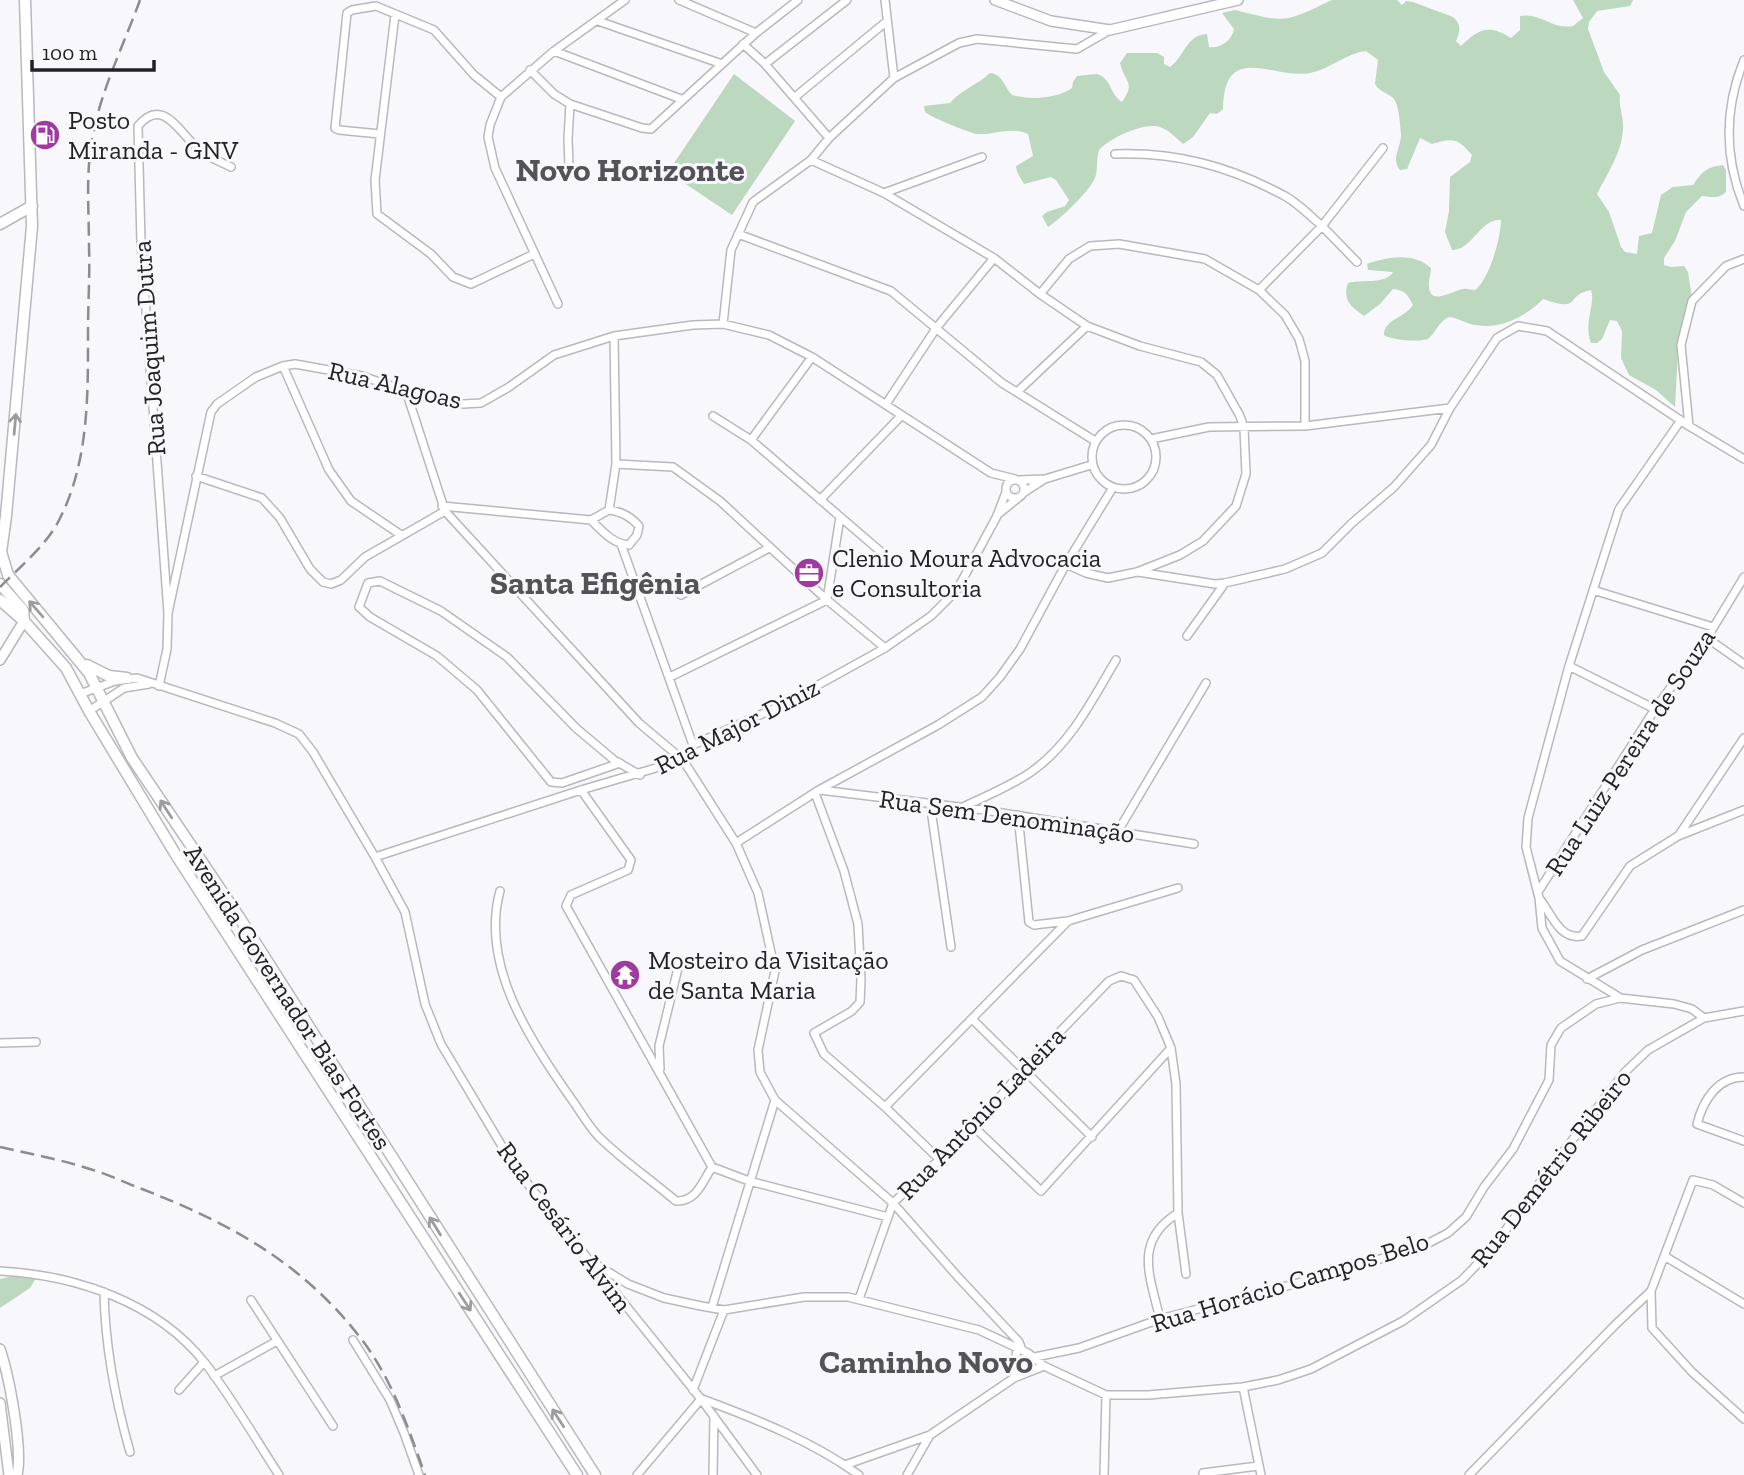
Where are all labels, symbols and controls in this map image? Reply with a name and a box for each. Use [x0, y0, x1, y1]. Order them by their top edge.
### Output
scale bar [32, 28, 154, 72]
text: 100 m [42, 40, 97, 65]
place label: Posto Miranda - GNV [68, 104, 238, 166]
fuel station icon: Posto Miranda - GNV [28, 118, 62, 152]
district label: Novo Horizonte [515, 150, 745, 189]
street label: Rua Joaquim Dutra [125, 239, 172, 457]
street label: Rua Alagoas [325, 354, 465, 416]
one-way arrow [8, 413, 21, 435]
place label: Clenio Moura Advocacia e Consultoria [832, 542, 1102, 604]
office icon: Clenio Moura Advocacia e Consultoria [792, 556, 826, 590]
district label: Santa Efigênia [490, 563, 701, 602]
one-way arrow [28, 600, 44, 618]
street label: Rua Luiz Pereira de Souza [1538, 622, 1722, 882]
street label: Rua Major Diniz [649, 671, 825, 781]
street label: Rua Sem Denominação [877, 782, 1137, 850]
one-way arrow [159, 799, 173, 819]
street label: Avenida Governador Bias Fortes [177, 838, 399, 1156]
place label: Mosteiro da Visitação de Santa Maria [648, 944, 889, 1006]
temple icon: Mosteiro da Visitação de Santa Maria [608, 958, 642, 992]
street label: Rua Antônio Ladeira [890, 1019, 1072, 1206]
street label: Rua Demétrio Ribeiro [1464, 1063, 1638, 1273]
street label: Rua Cesário Alvim [491, 1135, 640, 1319]
one-way arrow [428, 1217, 442, 1237]
street label: Rua Horácio Campos Belo [1147, 1225, 1433, 1339]
one-way arrow [458, 1292, 473, 1311]
district label: Caminho Novo [819, 1342, 1033, 1381]
one-way arrow [551, 1408, 565, 1428]

